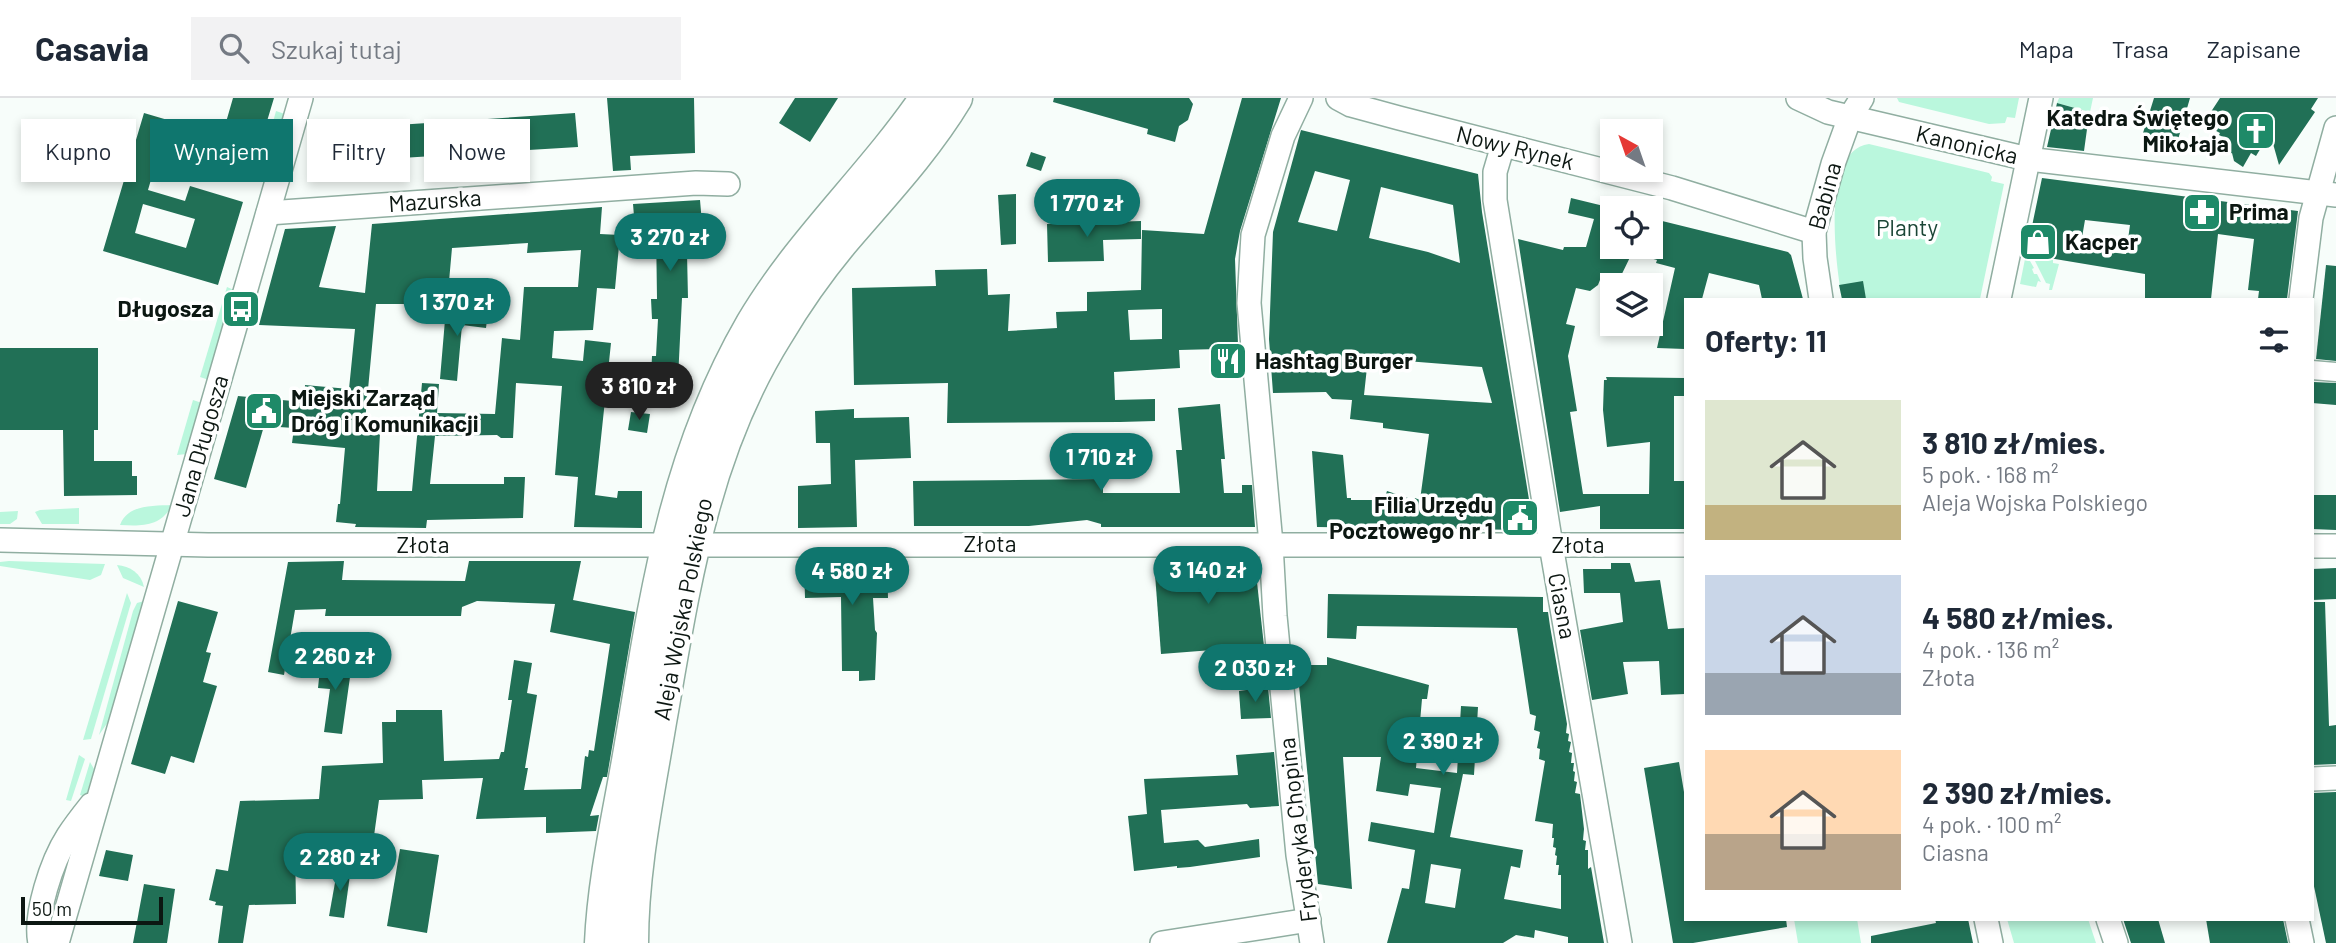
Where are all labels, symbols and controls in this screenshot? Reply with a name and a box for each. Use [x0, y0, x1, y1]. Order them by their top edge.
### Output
search box [191, 17, 681, 80]
text: Casavia [35, 28, 149, 68]
icon: search [215, 29, 253, 67]
text: Szukaj tutaj [271, 33, 402, 64]
text: Mapa [2019, 34, 2074, 63]
text: Trasa [2112, 34, 2169, 63]
text: Zapisane [2207, 34, 2301, 63]
place label: Katedra Świętego Mikołaja [2047, 103, 2229, 157]
church icon: Katedra Świętego Mikołaja [2235, 110, 2277, 152]
chip: Kupno [21, 119, 136, 182]
chip: Wynajem [150, 119, 293, 182]
chip: Filtry [307, 119, 410, 182]
chip: Nowe [424, 119, 530, 182]
street label: Nowy Rynek [1454, 119, 1577, 175]
north arrow [1600, 119, 1662, 182]
map controls [1600, 119, 1663, 336]
street label: Kanonicka [1913, 119, 2021, 169]
street label: Babina [1802, 159, 1846, 233]
pin: 1 770 zł [1015, 180, 1159, 239]
street label: Mazurska [387, 183, 482, 217]
text: 1 770 zł [1050, 188, 1124, 216]
pharmacy icon: Prima [2181, 191, 2223, 233]
button: locate [1600, 196, 1663, 259]
place label: Prima [2229, 197, 2289, 225]
park label: Planty [1876, 213, 1938, 241]
pin: 3 270 zł [598, 214, 742, 273]
shop icon: Kacper [2017, 221, 2059, 263]
text: 3 270 zł [630, 222, 710, 250]
place label: Kacper [2065, 227, 2138, 255]
button: layers [1600, 273, 1663, 336]
pin: 1 370 zł [385, 278, 529, 338]
text: 1 370 zł [420, 287, 494, 315]
bus stop icon: Długosza [220, 288, 262, 330]
place label: Długosza [117, 294, 214, 322]
icon: filters [2255, 321, 2293, 359]
text: Oferty: 11 [1705, 322, 1827, 358]
restaurant icon: Hashtag Burger [1207, 340, 1249, 382]
place label: Hashtag Burger [1255, 346, 1413, 374]
pin: 3 810 zł [567, 362, 711, 422]
text: 3 810 zł [601, 371, 677, 399]
street label: Jana Długosza [166, 372, 234, 520]
place label: Miejski Zarząd Dróg i Komunikacji [291, 383, 479, 437]
public building icon: Miejski Zarząd Dróg i Komunikacji [243, 390, 285, 432]
text: 3 810 zł/mies. [1922, 424, 2106, 460]
icon: home [1761, 428, 1845, 512]
pin: 1 710 zł [1029, 434, 1173, 493]
text: 1 710 zł [1066, 442, 1136, 470]
text: 5 pok. · 168 m² [1922, 460, 2058, 488]
text: Aleja Wojska Polskiego [1922, 488, 2148, 516]
place label: Filia Urzędu Pocztowego nr 1 [1329, 490, 1493, 544]
street label: Aleja Wojska Polskiego [647, 495, 717, 722]
public building icon: Filia Urzędu Pocztowego nr 1 [1499, 497, 1541, 539]
street label: Złota [963, 529, 1017, 557]
street label: Złota [396, 530, 450, 558]
street label: Złota [1551, 530, 1605, 558]
pin: 3 140 zł [1136, 546, 1280, 606]
pin: 4 580 zł [780, 547, 924, 607]
text: 3 140 zł [1169, 555, 1247, 583]
text: 4 580 zł [811, 556, 893, 584]
street label: Ciasna [1543, 570, 1583, 641]
text: 4 580 zł/mies. [1922, 599, 2114, 635]
icon: home [1761, 603, 1845, 687]
pin: 2 260 zł [263, 632, 407, 692]
text: 4 pok. · 136 m² [1922, 635, 2059, 663]
text: 2 260 zł [294, 641, 376, 669]
pin: 2 030 zł [1183, 644, 1327, 704]
text: 2 030 zł [1214, 653, 1296, 681]
text: Złota [1922, 663, 1975, 691]
pin: 2 390 zł [1371, 718, 1515, 777]
text: 2 390 zł [1403, 726, 1483, 754]
street label: Fryderyka Chopina [1272, 736, 1322, 924]
text: 2 390 zł/mies. [1922, 774, 2112, 810]
icon: home [1761, 778, 1845, 862]
text: 4 pok. · 100 m² [1922, 810, 2061, 838]
pin: 2 280 zł [268, 834, 412, 893]
text: Ciasna [1922, 838, 1989, 866]
text: 2 280 zł [299, 842, 381, 870]
scale bar [21, 894, 163, 926]
text: 50 m [32, 897, 72, 920]

